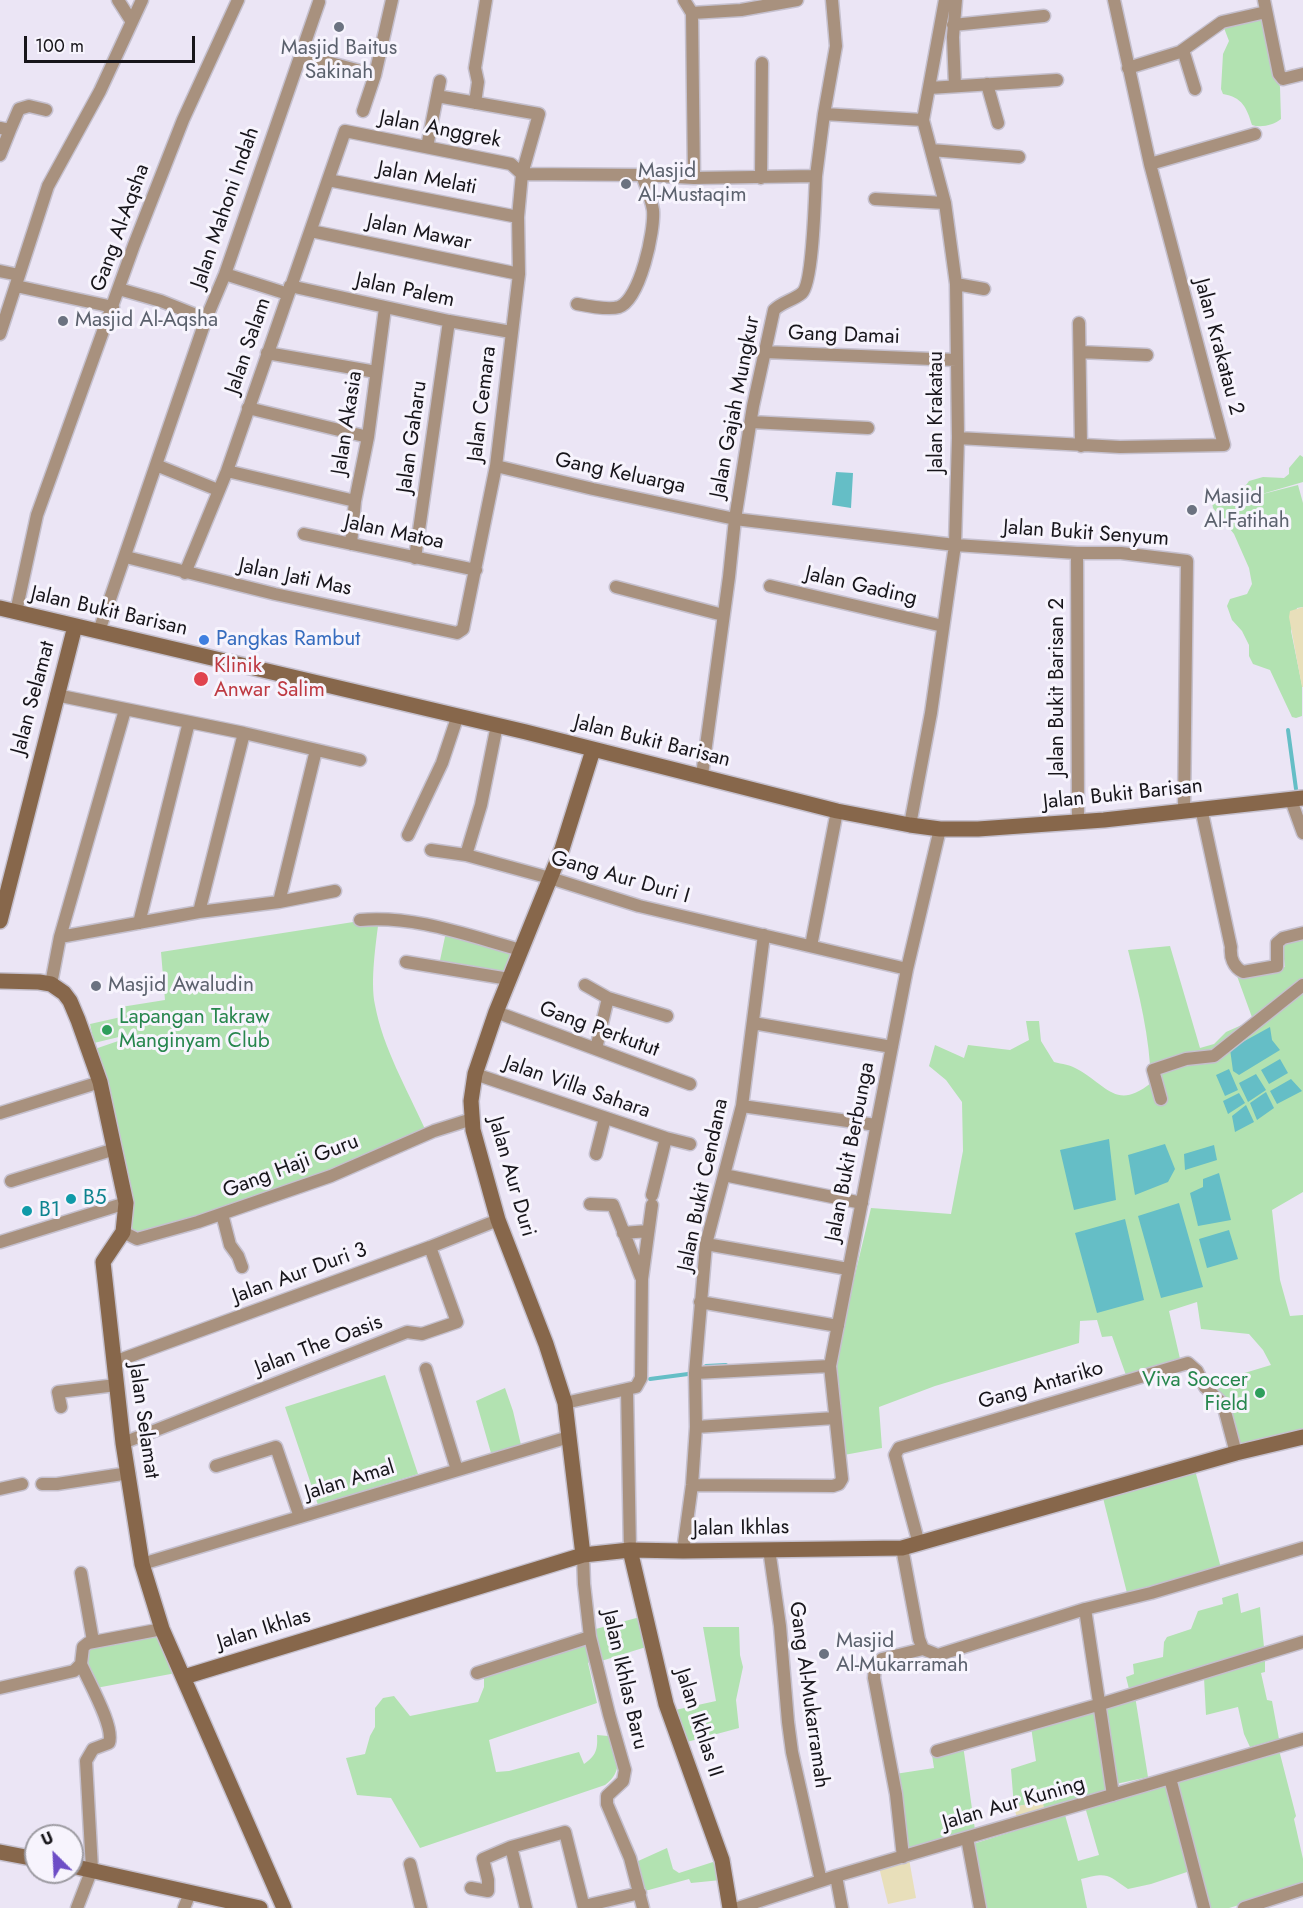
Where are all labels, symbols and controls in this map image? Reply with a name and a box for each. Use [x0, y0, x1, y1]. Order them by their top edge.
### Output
marker: Masjid Baitus Sakinah [332, 20, 346, 34]
scale bar [27, 24, 198, 62]
text: 100 m [35, 33, 84, 59]
place label: Masjid Baitus Sakinah [281, 36, 397, 86]
street label: Jalan Anggrek [377, 106, 503, 154]
street label: Jalan Mahoni Indah [187, 124, 265, 292]
street label: Jalan Melati [375, 157, 479, 201]
place label: Masjid Al-Mustaqim [638, 159, 747, 209]
street label: Gang Al-Aqsha [86, 161, 156, 295]
marker: Masjid Al-Mustaqim [619, 177, 633, 191]
street label: Jalan Mawar [365, 210, 473, 256]
street label: Jalan Palem [353, 268, 457, 314]
street label: Jalan Krakatau 2 [1188, 276, 1248, 418]
street label: Jalan Salam [221, 294, 277, 398]
place label: Masjid Al-Aqsha [75, 308, 218, 334]
marker: Masjid Al-Aqsha [56, 314, 70, 328]
street label: Jalan Gajah Mungkur [706, 314, 766, 500]
street label: Gang Damai [788, 321, 900, 351]
street label: Jalan Cemara [463, 345, 503, 463]
street label: Jalan Krakatau [924, 351, 950, 473]
street label: Jalan Akasia [327, 369, 369, 477]
street label: Jalan Gaharu [393, 379, 433, 495]
street label: Gang Keluarga [553, 448, 687, 500]
place label: Masjid Al-Fatihah [1204, 485, 1290, 535]
marker: Masjid Al-Fatihah [1185, 503, 1199, 517]
street label: Jalan Matoa [342, 510, 446, 556]
street label: Jalan Bukit Senyum [1002, 516, 1170, 552]
street label: Jalan Jati Mas [236, 554, 354, 602]
street label: Jalan Gading [803, 562, 919, 612]
street label: Jalan Bukit Barisan [28, 582, 190, 642]
street label: Jalan Bukit Barisan 2 [1045, 598, 1071, 776]
place label: Pangkas Rambut [216, 627, 360, 653]
marker: Pangkas Rambut [197, 633, 211, 647]
street label: Jalan Selamat [7, 639, 61, 757]
place label: Klinik Anwar Salim [214, 654, 325, 704]
marker: Klinik Anwar Salim [192, 670, 210, 688]
street label: Jalan Bukit Barisan [571, 710, 733, 774]
street label: Jalan Bukit Barisan [1042, 774, 1204, 816]
street label: Gang Aur Duri I [548, 846, 692, 910]
place label: Masjid Awaludin [108, 973, 254, 999]
marker: Masjid Awaludin [89, 979, 103, 993]
street label: Gang Perkutut [536, 997, 662, 1063]
place label: Lapangan Takraw Manginyam Club [119, 1005, 270, 1055]
marker: Lapangan Takraw Manginyam Club [100, 1023, 114, 1037]
street label: Jalan Villa Sahara [501, 1051, 653, 1125]
street label: Jalan Bukit Berbunga [821, 1060, 881, 1244]
street label: Jalan Bukit Cendana [673, 1096, 735, 1274]
street label: Jalan Aur Duri [482, 1114, 540, 1240]
street label: Gang Haji Guru [220, 1130, 362, 1204]
place label: B5 [83, 1186, 107, 1212]
marker: B5 [64, 1192, 78, 1206]
place label: B1 [39, 1198, 60, 1224]
marker: B1 [20, 1204, 34, 1218]
street label: Jalan Aur Duri 3 [229, 1238, 371, 1310]
street label: Jalan The Oasis [252, 1310, 386, 1382]
street label: Gang Antariko [976, 1356, 1106, 1416]
street label: Jalan Selamat [122, 1362, 164, 1480]
place label: Viva Soccer Field [1142, 1368, 1248, 1418]
marker: Viva Soccer Field [1253, 1386, 1267, 1400]
street label: Jalan Amal [302, 1455, 398, 1507]
street label: Jalan Ikhlas [693, 1516, 789, 1542]
street label: Gang Al-Mukarramah [782, 1600, 834, 1790]
street label: Jalan Ikhlas [214, 1604, 314, 1656]
street label: Jalan Ikhlas Baru [596, 1608, 652, 1752]
place label: Masjid Al-Mukarramah [836, 1629, 968, 1679]
marker: Masjid Al-Mukarramah [817, 1647, 831, 1661]
street label: Jalan Ikhlas II [669, 1665, 727, 1781]
street label: Jalan Aur Kuning [940, 1772, 1088, 1836]
north arrow [24, 1824, 84, 1884]
text: U [37, 1826, 57, 1852]

